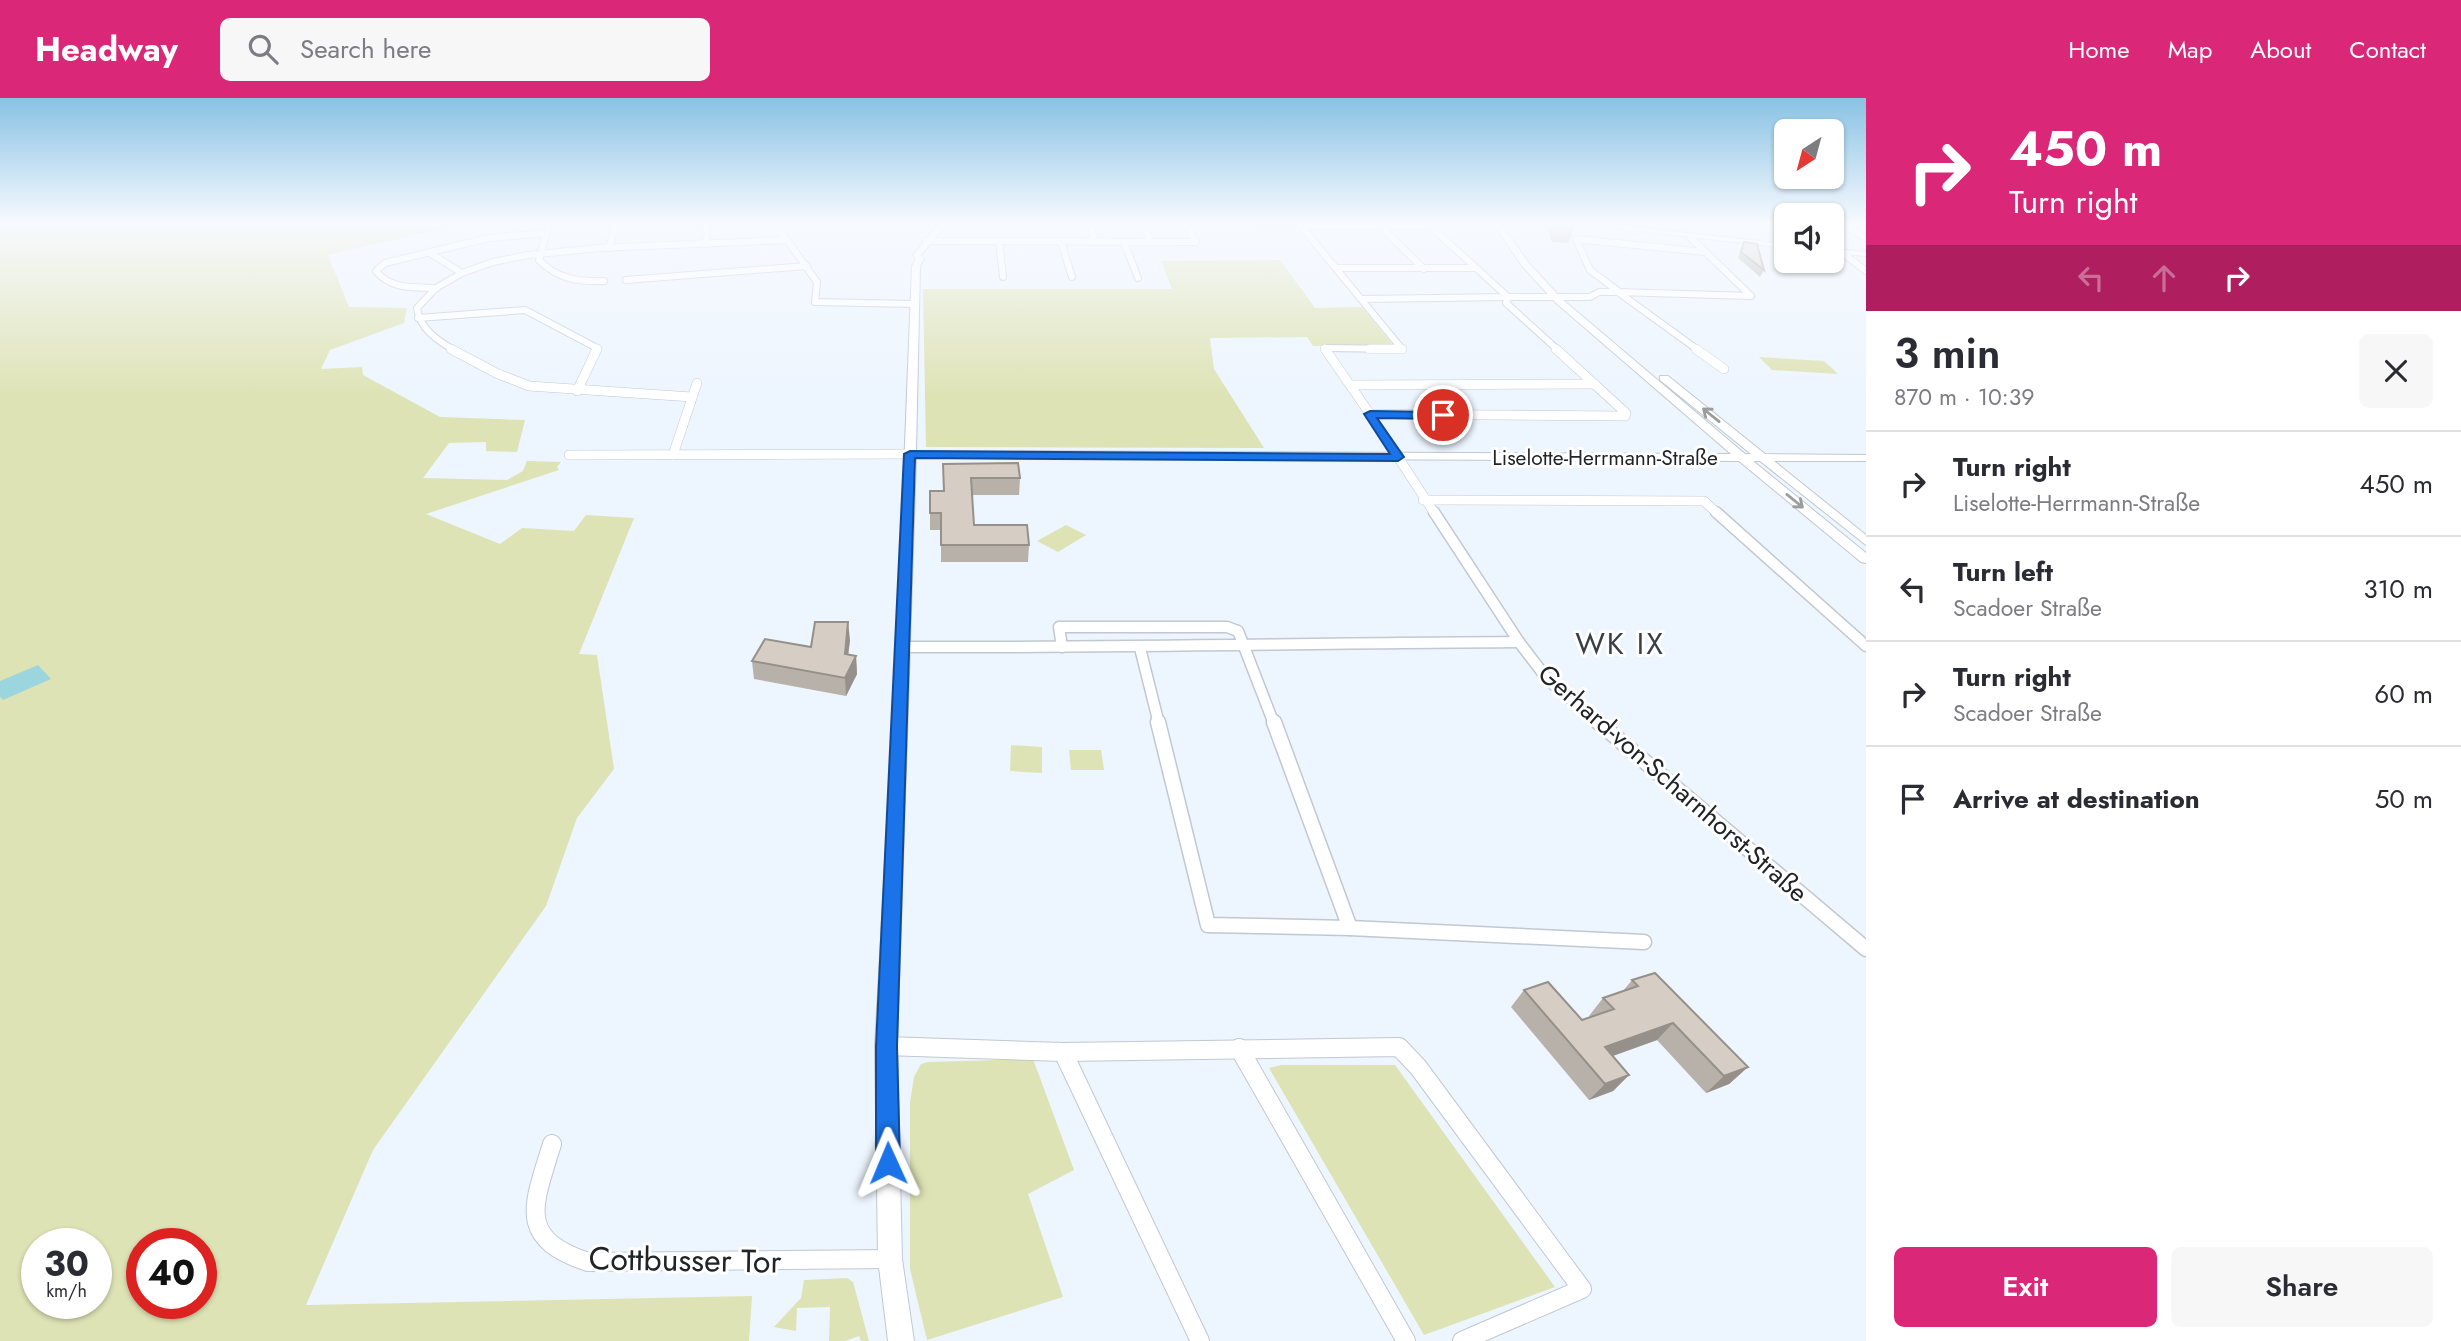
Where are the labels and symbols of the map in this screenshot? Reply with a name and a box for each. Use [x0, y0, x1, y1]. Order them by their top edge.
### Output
north arrow [1774, 119, 1844, 189]
pin [1413, 385, 1473, 445]
one-way arrow [1702, 408, 1720, 423]
street label: Liselotte-Herrmann-Straße [1492, 443, 1718, 473]
one-way arrow [1785, 494, 1803, 509]
district label: WK IX [1575, 622, 1665, 665]
street label: Gerhard-von-Scharnhorst-Straße [1530, 655, 1816, 911]
position arrow [851, 1126, 925, 1200]
speed limit sign: 40 [126, 1228, 217, 1319]
street label: Cottbusser Tor [588, 1235, 782, 1285]

